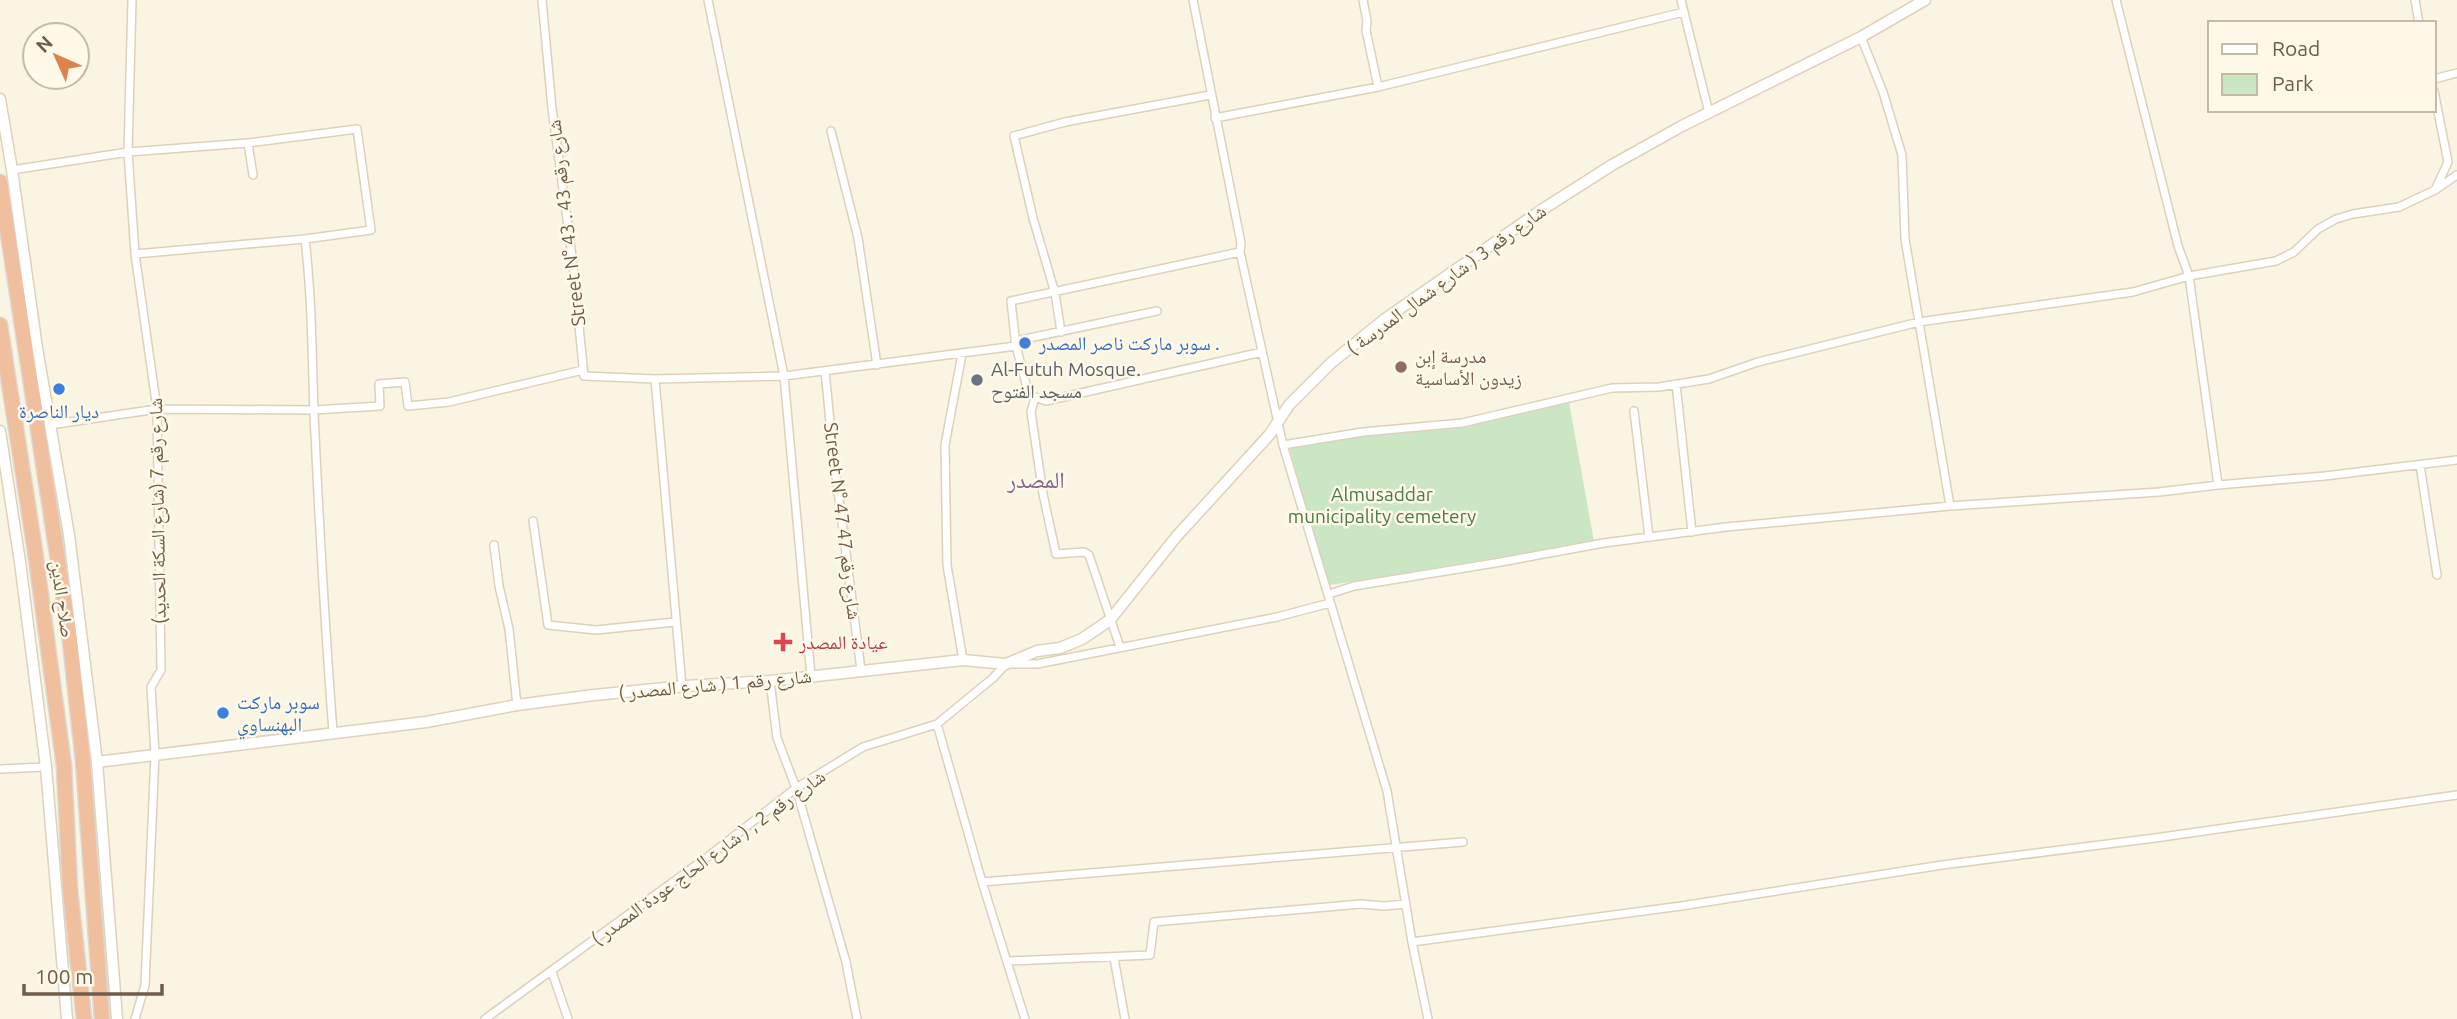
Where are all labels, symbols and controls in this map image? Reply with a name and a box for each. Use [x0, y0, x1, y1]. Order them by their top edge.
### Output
north arrow [21, 21, 91, 91]
legend [2208, 21, 2436, 112]
text: N [31, 31, 57, 57]
text: Road [2272, 36, 2320, 60]
text: Park [2272, 71, 2314, 95]
street label: Street N° 43 . شارع رقم 43 [542, 118, 592, 328]
street label: شارع رقم 3 ( شارع شمال المدرسة ) [1342, 199, 1551, 360]
place label: سوبر ماركت ناصر المصدر . [1038, 332, 1220, 355]
marker: سوبر ماركت ناصر المصدر . [1017, 335, 1033, 351]
place label: مدرسة إبن زيدون الأساسية [1415, 345, 1522, 390]
place label: Al-Futuh Mosque. مسجد الفتوح [991, 358, 1141, 403]
marker: مدرسة إبن زيدون الأساسية [1393, 359, 1409, 375]
marker: Al-Futuh Mosque. مسجد الفتوح [969, 372, 985, 388]
marker: ديار الناصرة [51, 381, 67, 397]
street label: شارع رقم 7 (شارع السكة الحديد) [144, 398, 172, 624]
place label: ديار الناصرة [19, 400, 99, 423]
street label: Street N° 47 شارع رقم 47 [818, 421, 866, 621]
district label: المصدر [1006, 467, 1065, 493]
park label: Almusaddar municipality cemetery [1288, 483, 1476, 527]
street label: صلاح الدين [46, 559, 79, 639]
place label: عيادة المصدر [798, 631, 888, 654]
marker: عيادة المصدر [773, 632, 793, 652]
street label: شارع رقم 1 ( شارع المصدر ) [617, 665, 813, 705]
place label: سوبر ماركت البهنساوي [237, 691, 320, 740]
marker: سوبر ماركت البهنساوي [215, 705, 231, 721]
street label: شارع رقم 2 , ( شارع الحاج عودة المصدر ) [587, 765, 830, 951]
scale bar [24, 953, 163, 997]
text: 100 m [35, 964, 93, 988]

